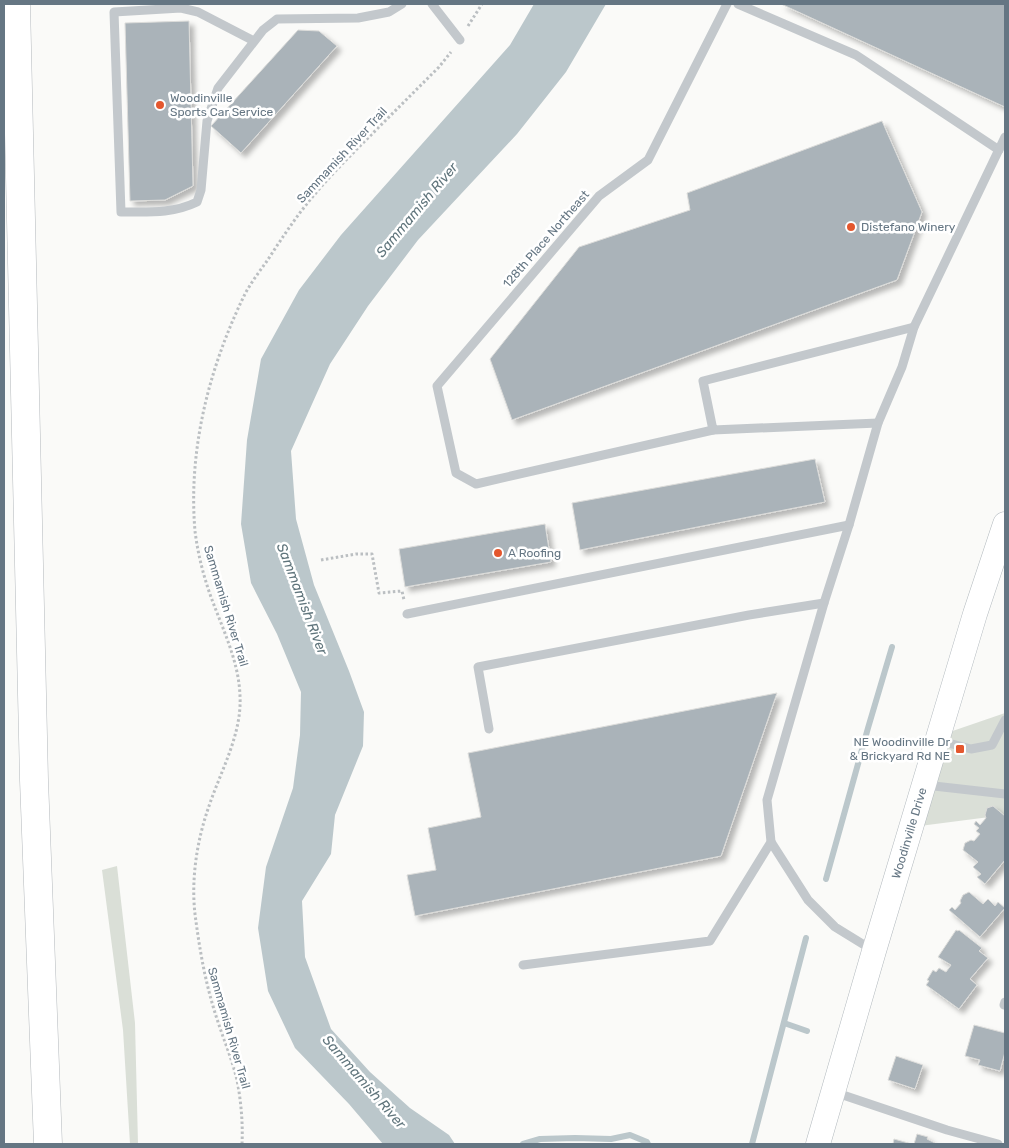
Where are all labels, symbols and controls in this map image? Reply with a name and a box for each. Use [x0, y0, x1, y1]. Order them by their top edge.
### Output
place label: Woodinville Sports Car Service [170, 91, 274, 119]
marker: Woodinville Sports Car Service [154, 99, 166, 111]
street label: Sammamish River Trail [294, 104, 390, 206]
water label: Sammamish River [372, 159, 462, 261]
street label: 128th Place Northeast [500, 187, 592, 290]
place label: Distefano Winery [861, 220, 956, 234]
marker: Distefano Winery [845, 221, 857, 233]
water label: Sammamish River [273, 541, 331, 658]
street label: Sammamish River Trail [201, 544, 251, 668]
place label: A Roofing [508, 546, 561, 560]
marker: A Roofing [492, 547, 504, 559]
place label: NE Woodinville Dr & Brickyard Rd NE [849, 735, 950, 763]
marker: NE Woodinville Dr & Brickyard Rd NE [954, 743, 966, 755]
street label: Woodinville Drive [889, 786, 930, 880]
street label: Sammamish River Trail [205, 966, 253, 1090]
water label: Sammamish River [319, 1032, 410, 1133]

